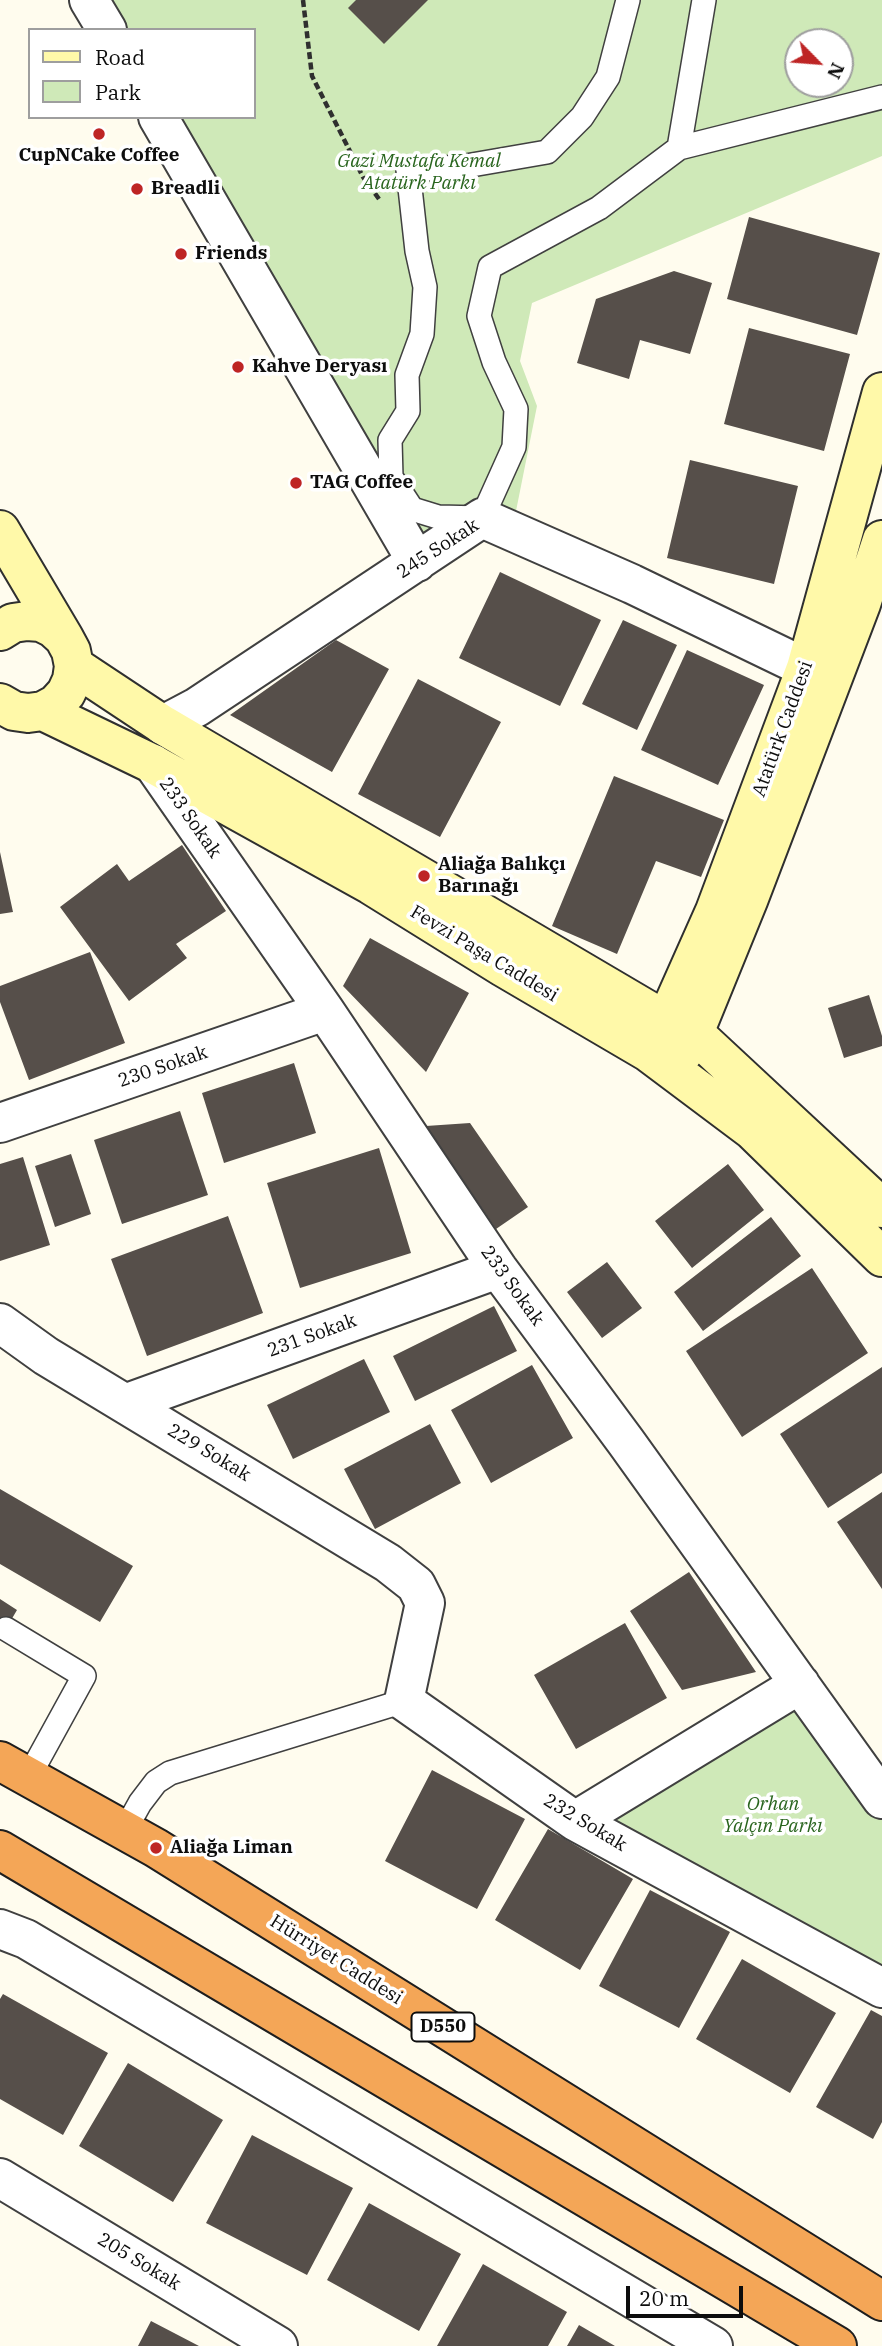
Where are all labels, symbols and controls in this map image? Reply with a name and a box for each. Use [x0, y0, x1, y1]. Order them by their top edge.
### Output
legend [28, 28, 256, 119]
north arrow [784, 28, 854, 98]
text: Road [95, 43, 145, 71]
text: N [822, 59, 850, 83]
text: Park [95, 78, 141, 106]
marker: CupNCake Coffee [91, 126, 107, 142]
place label: CupNCake Coffee [18, 145, 180, 167]
park label: Gazi Mustafa Kemal Atatürk Parkı [337, 151, 501, 195]
place label: Breadli [151, 178, 220, 200]
marker: Breadli [129, 181, 145, 197]
place label: Friends [195, 243, 267, 265]
marker: Friends [173, 246, 189, 262]
place label: Kahve Deryası [252, 356, 387, 378]
marker: Kahve Deryası [230, 359, 246, 375]
place label: TAG Coffee [310, 472, 413, 494]
marker: TAG Coffee [288, 475, 304, 491]
street label: 245 Sokak [393, 514, 483, 584]
street label: Atatürk Caddesi [748, 658, 818, 800]
street label: 233 Sokak [154, 773, 226, 863]
place label: Aliağa Balıkçı Barınağı [438, 854, 566, 898]
marker: Aliağa Balıkçı Barınağı [416, 868, 432, 884]
street label: Fevzi Paşa Caddesi [406, 901, 562, 1007]
street label: 230 Sokak [115, 1041, 211, 1093]
street label: 233 Sokak [475, 1242, 549, 1330]
street label: 231 Sokak [264, 1309, 360, 1363]
street label: 229 Sokak [163, 1419, 255, 1487]
street label: 232 Sokak [539, 1789, 631, 1857]
park label: Orhan Yalçın Parkı [723, 1794, 823, 1838]
place label: Aliağa Liman [170, 1837, 293, 1859]
marker: Aliağa Liman [148, 1840, 164, 1856]
street label: Hürriyet Caddesi [266, 1910, 406, 2010]
road number: D550 [412, 2012, 474, 2041]
street label: 205 Sokak [93, 2228, 185, 2296]
scale bar [630, 2272, 747, 2316]
text: 20 m [639, 2284, 689, 2312]

